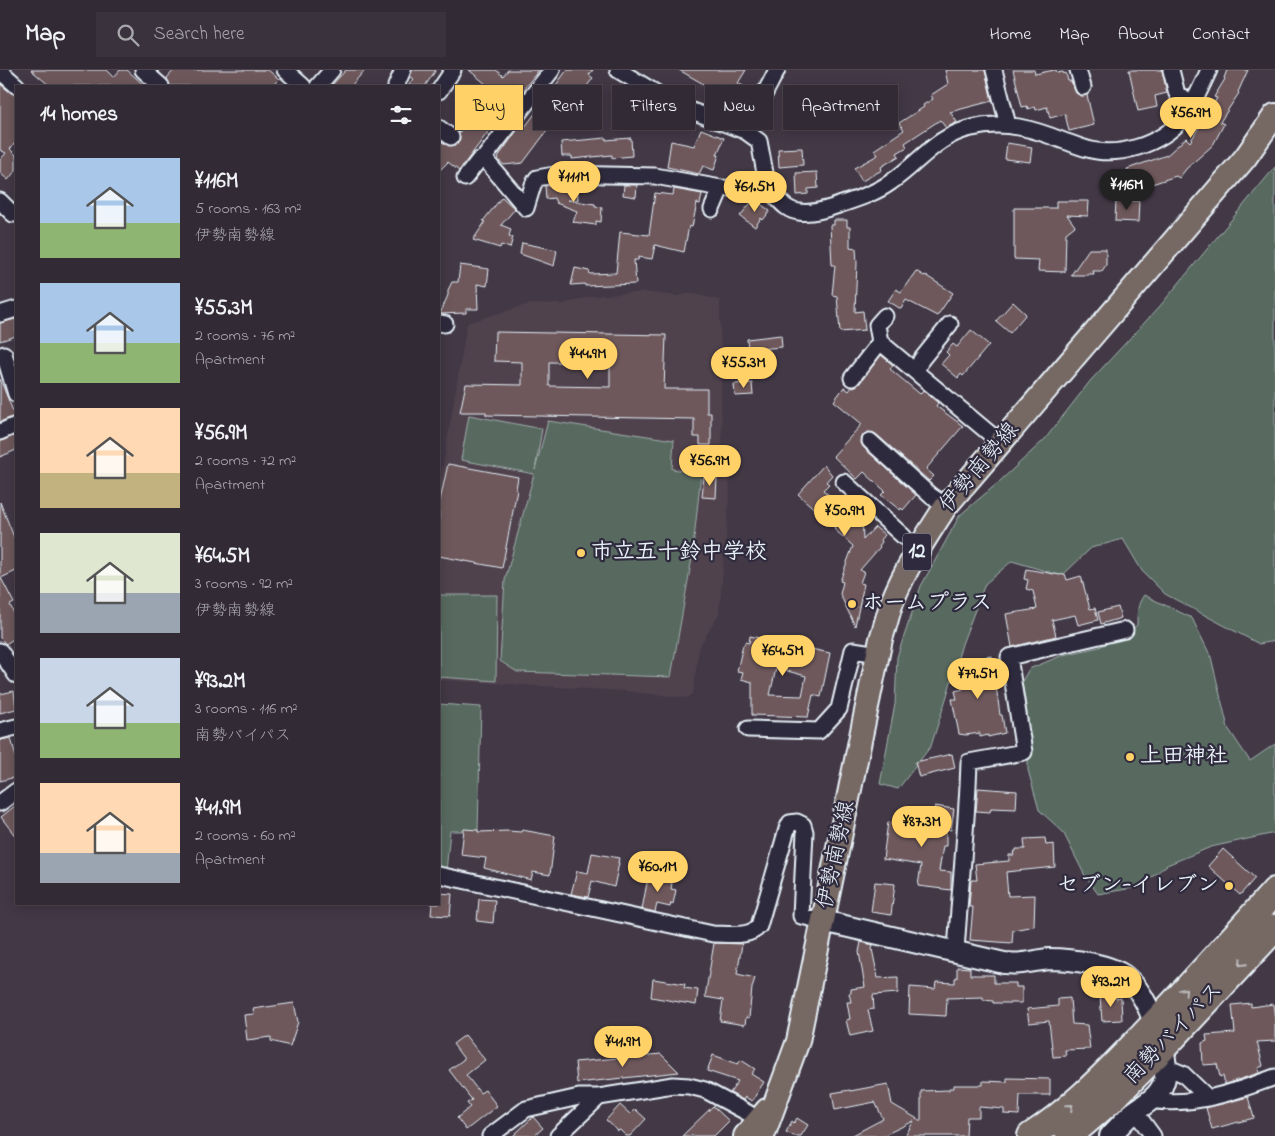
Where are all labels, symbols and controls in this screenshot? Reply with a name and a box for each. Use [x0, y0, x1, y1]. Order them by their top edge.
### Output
search box [96, 12, 446, 57]
text: Map [25, 17, 66, 52]
icon: search [114, 21, 142, 49]
text: Search here [154, 21, 245, 48]
text: Home [990, 22, 1031, 48]
text: Map [1059, 22, 1090, 48]
text: About [1118, 22, 1164, 48]
text: Contact [1192, 22, 1250, 48]
chip: Buy [455, 85, 523, 130]
chip: Rent [533, 85, 602, 130]
chip: Filters [612, 85, 695, 130]
chip: New [705, 85, 773, 130]
chip: Apartment [783, 85, 898, 130]
pin: ¥56.9M [1150, 97, 1232, 139]
text: 14 homes [40, 100, 118, 130]
icon: filters [387, 101, 415, 129]
text: ¥56.9M [1171, 101, 1211, 125]
pin: ¥111M [539, 160, 609, 203]
text: ¥111M [558, 165, 590, 189]
text: ¥116M [195, 167, 239, 197]
pin: ¥116M [1092, 168, 1162, 211]
pin: ¥61.5M [714, 170, 796, 213]
text: ¥116M [1110, 173, 1144, 197]
text: ¥61.5M [735, 175, 775, 199]
icon: home [80, 178, 140, 238]
text: 5 rooms · 163 m² [195, 197, 302, 221]
text: 伊勢南勢線 [195, 224, 275, 248]
text: ¥55.3M [195, 294, 253, 324]
icon: home [80, 303, 140, 363]
text: 2 rooms · 76 m² [195, 324, 295, 348]
pin: ¥44.9M [547, 338, 629, 380]
text: ¥44.9M [569, 342, 607, 366]
pin: ¥55.3M [703, 346, 785, 389]
text: Apartment [195, 348, 265, 372]
text: ¥55.3M [722, 351, 766, 375]
street label: 伊勢南勢線 [932, 416, 1028, 520]
text: ¥56.9M [195, 419, 248, 449]
icon: home [80, 428, 140, 488]
pin: ¥56.9M [669, 444, 751, 487]
text: 2 rooms · 72 m² [195, 449, 296, 473]
text: ¥56.9M [690, 449, 730, 473]
text: Apartment [195, 473, 265, 497]
pin: ¥50.9M [804, 494, 886, 537]
text: ¥50.9M [825, 499, 865, 523]
road number: 12 [903, 534, 931, 571]
place label: 市立五十鈴中学校 [591, 537, 767, 569]
text: ¥64.5M [195, 542, 250, 572]
marker: 市立五十鈴中学校 [575, 547, 587, 559]
icon: home [80, 553, 140, 613]
text: 3 rooms · 92 m² [195, 572, 293, 596]
place label: ホームプラス [862, 588, 992, 620]
marker: ホームプラス [846, 598, 858, 610]
text: 伊勢南勢線 [195, 599, 275, 623]
pin: ¥64.5M [742, 634, 824, 677]
text: ¥64.5M [762, 639, 804, 663]
pin: ¥79.5M [937, 658, 1019, 700]
text: ¥79.5M [958, 662, 998, 686]
text: ¥93.2M [195, 667, 246, 697]
icon: home [80, 678, 140, 738]
text: 3 rooms · 116 m² [195, 697, 298, 721]
text: 南勢バイパス [195, 724, 291, 748]
place label: 上田神社 [1140, 741, 1228, 773]
marker: 上田神社 [1124, 751, 1136, 763]
text: ¥41.9M [195, 794, 242, 824]
street label: 伊勢南勢線 [810, 798, 864, 912]
icon: home [80, 803, 140, 863]
pin: ¥87.3M [881, 806, 963, 848]
text: ¥87.3M [903, 810, 941, 834]
text: 2 rooms · 60 m² [195, 824, 296, 848]
text: Apartment [195, 848, 265, 872]
pin: ¥60.1M [617, 850, 699, 893]
text: ¥60.1M [639, 855, 677, 879]
place label: セブン-イレブン [1057, 870, 1219, 902]
marker: セブン-イレブン [1223, 880, 1235, 892]
one-way arrow [1239, 958, 1248, 967]
pin: ¥93.2M [1070, 966, 1152, 1008]
text: ¥93.2M [1092, 970, 1130, 994]
street label: 南勢バイパス [1117, 976, 1231, 1092]
one-way arrow [1178, 988, 1187, 997]
pin: ¥41.9M [582, 1026, 664, 1068]
text: ¥41.9M [605, 1030, 641, 1054]
one-way arrow [1065, 1104, 1074, 1113]

